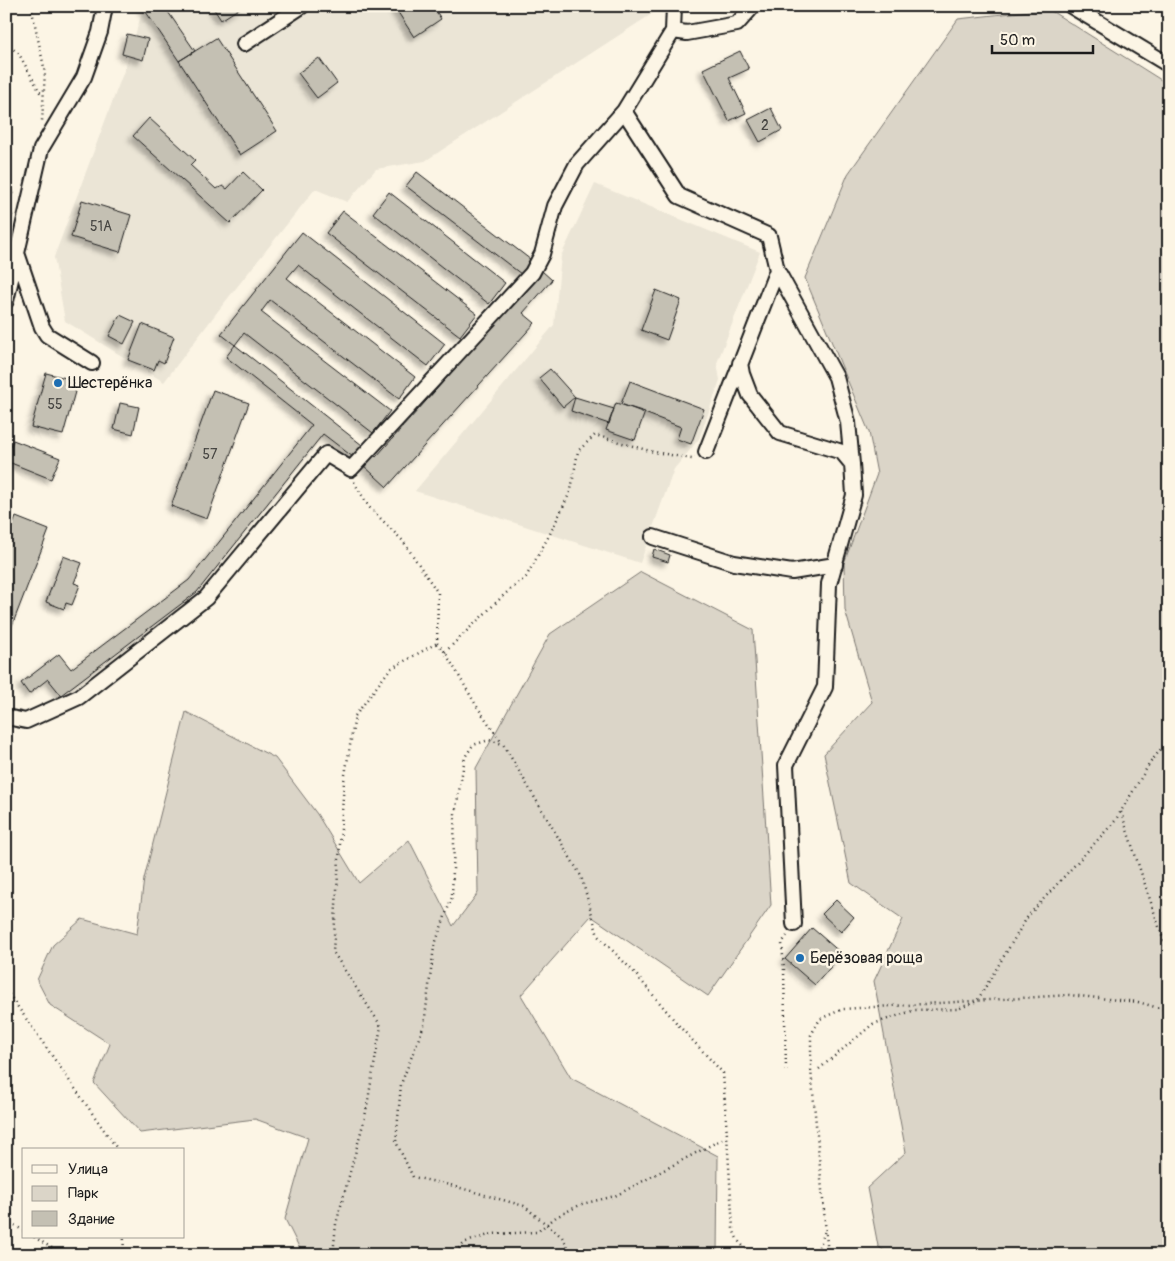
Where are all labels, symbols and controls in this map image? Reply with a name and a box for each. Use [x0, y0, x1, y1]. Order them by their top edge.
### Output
scale bar [992, 22, 1094, 54]
text: 50 m [1000, 31, 1035, 50]
house number: 2 [761, 117, 769, 134]
house number: 51А [90, 218, 112, 235]
place label: Шестерёнка [68, 373, 153, 393]
marker: Шестерёнка [52, 377, 64, 389]
house number: 55 [47, 396, 63, 413]
house number: 57 [203, 446, 218, 463]
place label: Берёзовая роща [810, 948, 923, 968]
marker: Берёзовая роща [794, 952, 806, 964]
legend [22, 1148, 185, 1238]
text: Улица [68, 1160, 108, 1179]
text: Парк [68, 1184, 99, 1203]
text: Здание [68, 1210, 115, 1229]

